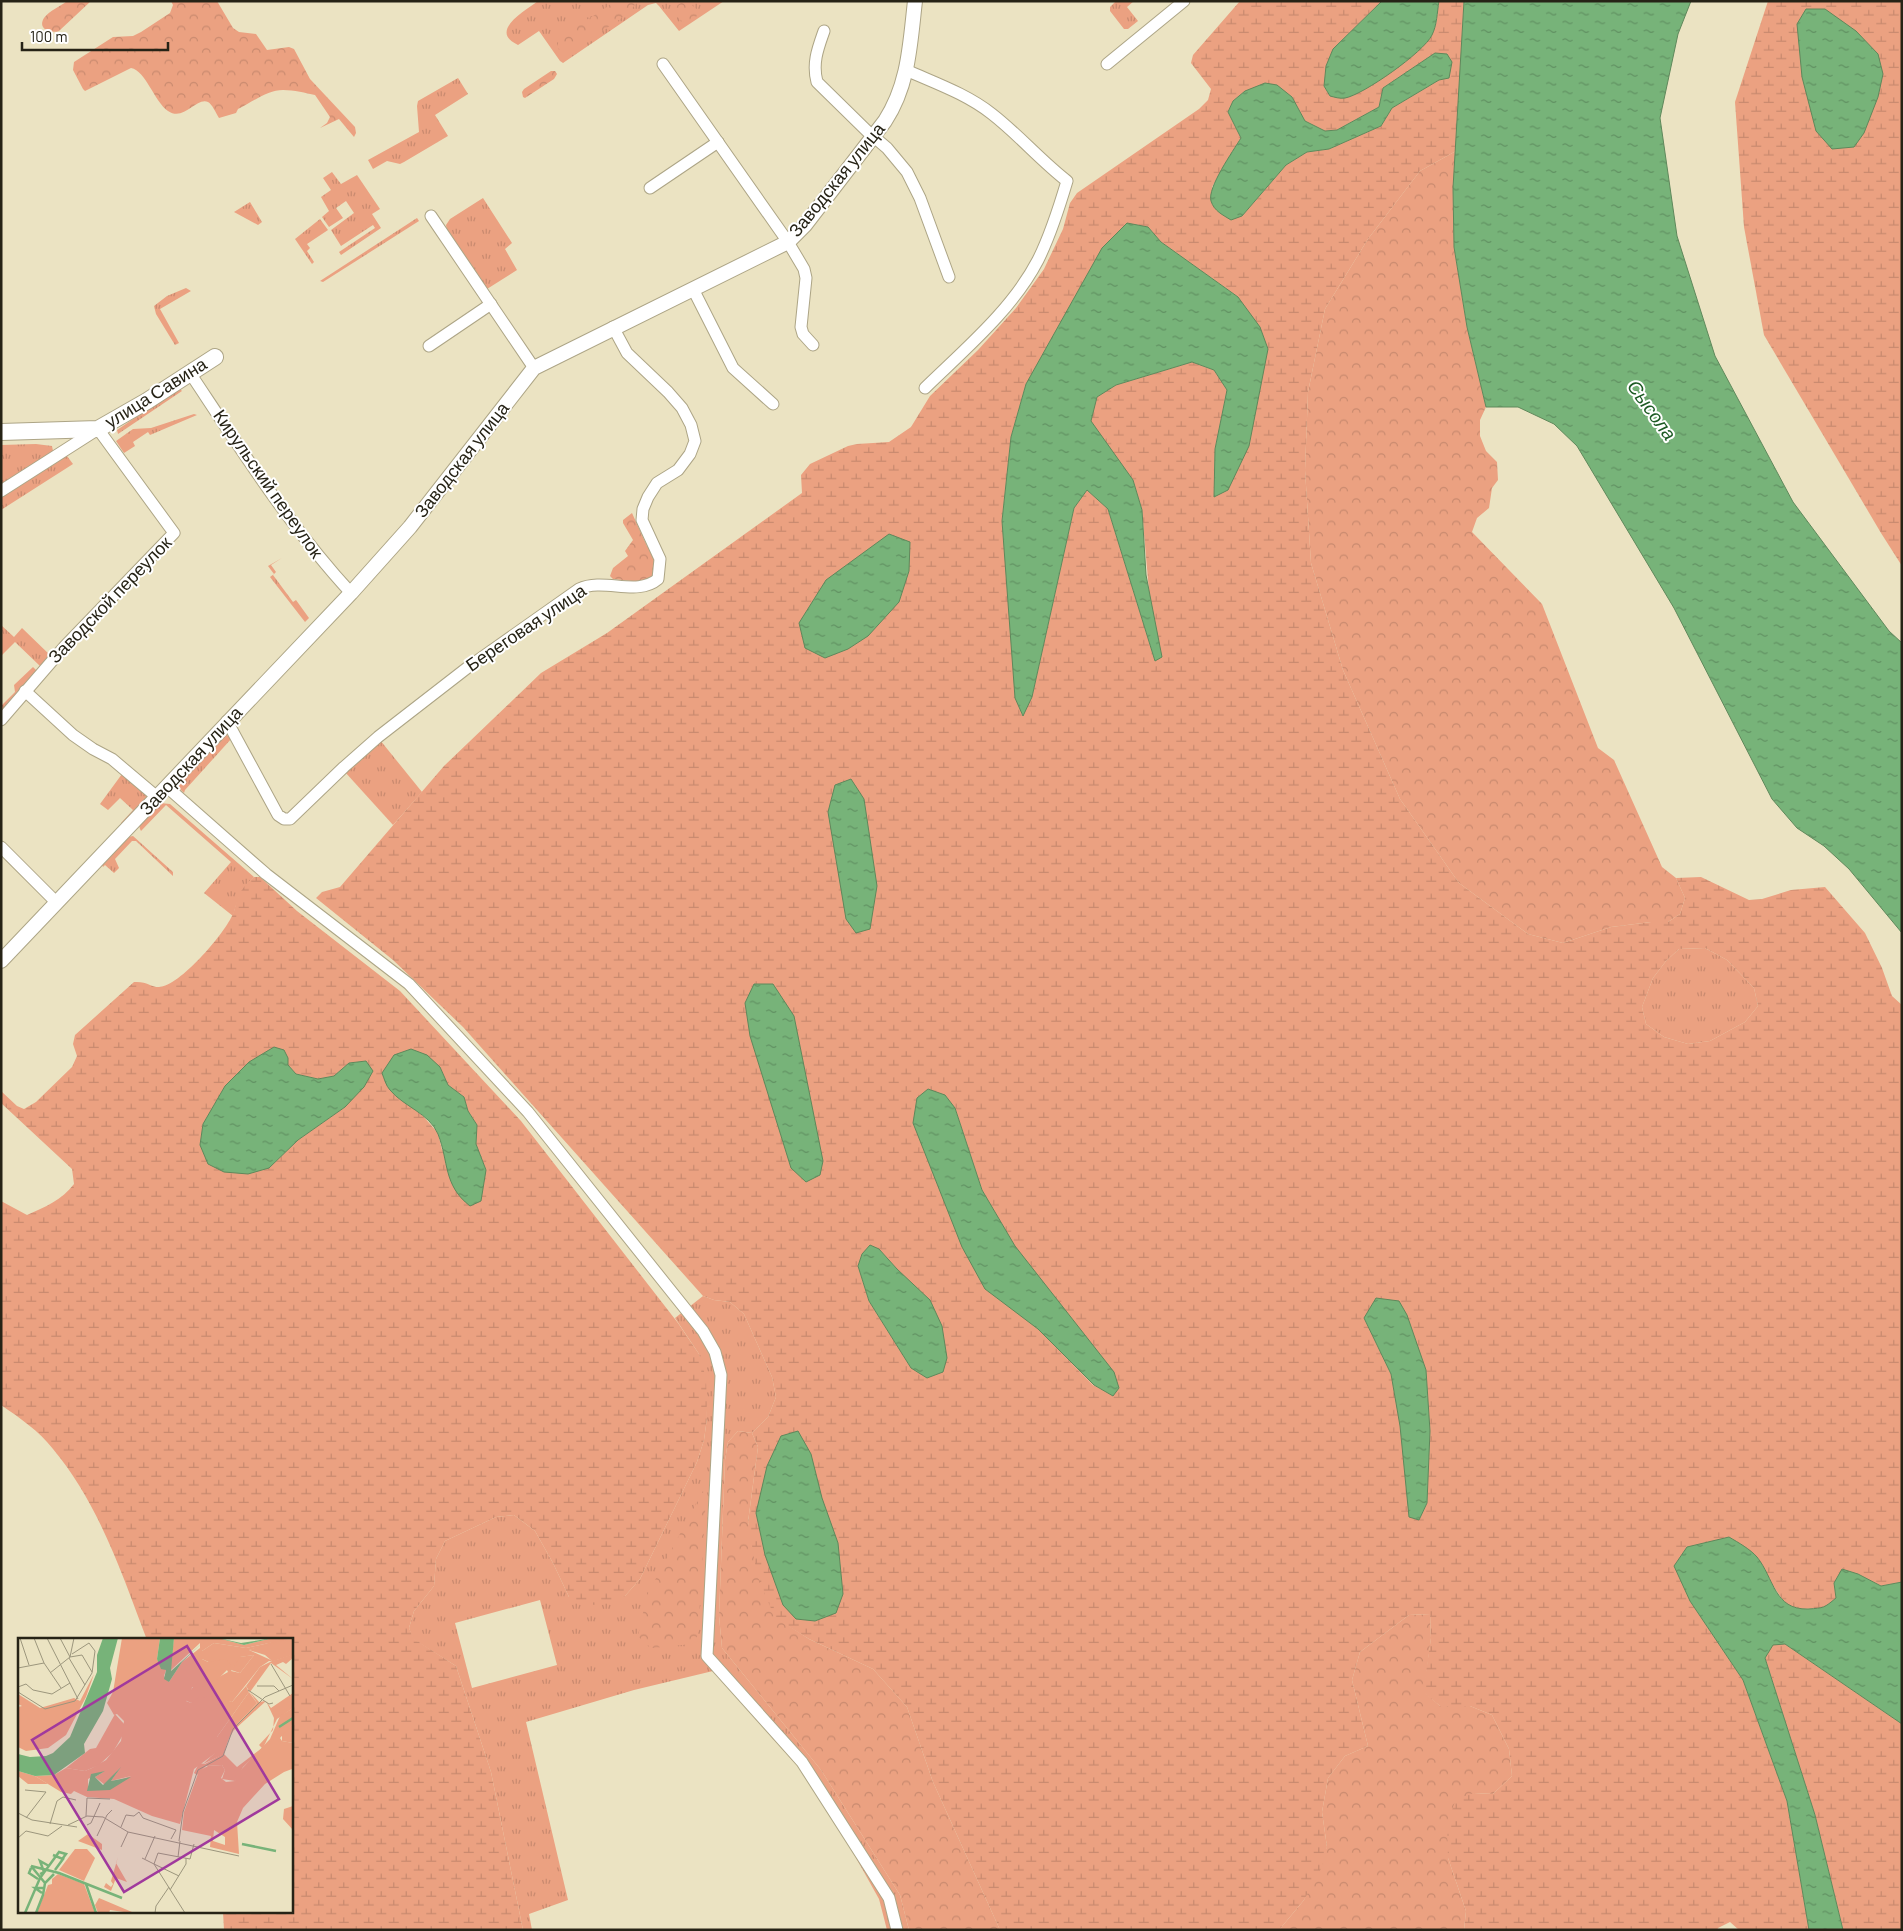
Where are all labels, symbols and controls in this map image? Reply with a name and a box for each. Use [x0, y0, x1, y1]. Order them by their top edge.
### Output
scale bar [22, 20, 169, 52]
text: 100 m [30, 27, 68, 45]
street label: Заводская улица [783, 117, 890, 241]
street label: улица Савина [101, 352, 211, 432]
water label: Сысола [1623, 375, 1682, 444]
street label: Заводская улица [409, 396, 514, 522]
street label: Кирульский переулок [209, 405, 328, 562]
street label: Заводской переулок [43, 531, 176, 667]
street label: Береговая улица [461, 578, 591, 675]
street label: Заводская улица [134, 701, 247, 819]
inset map [18, 1638, 292, 1914]

